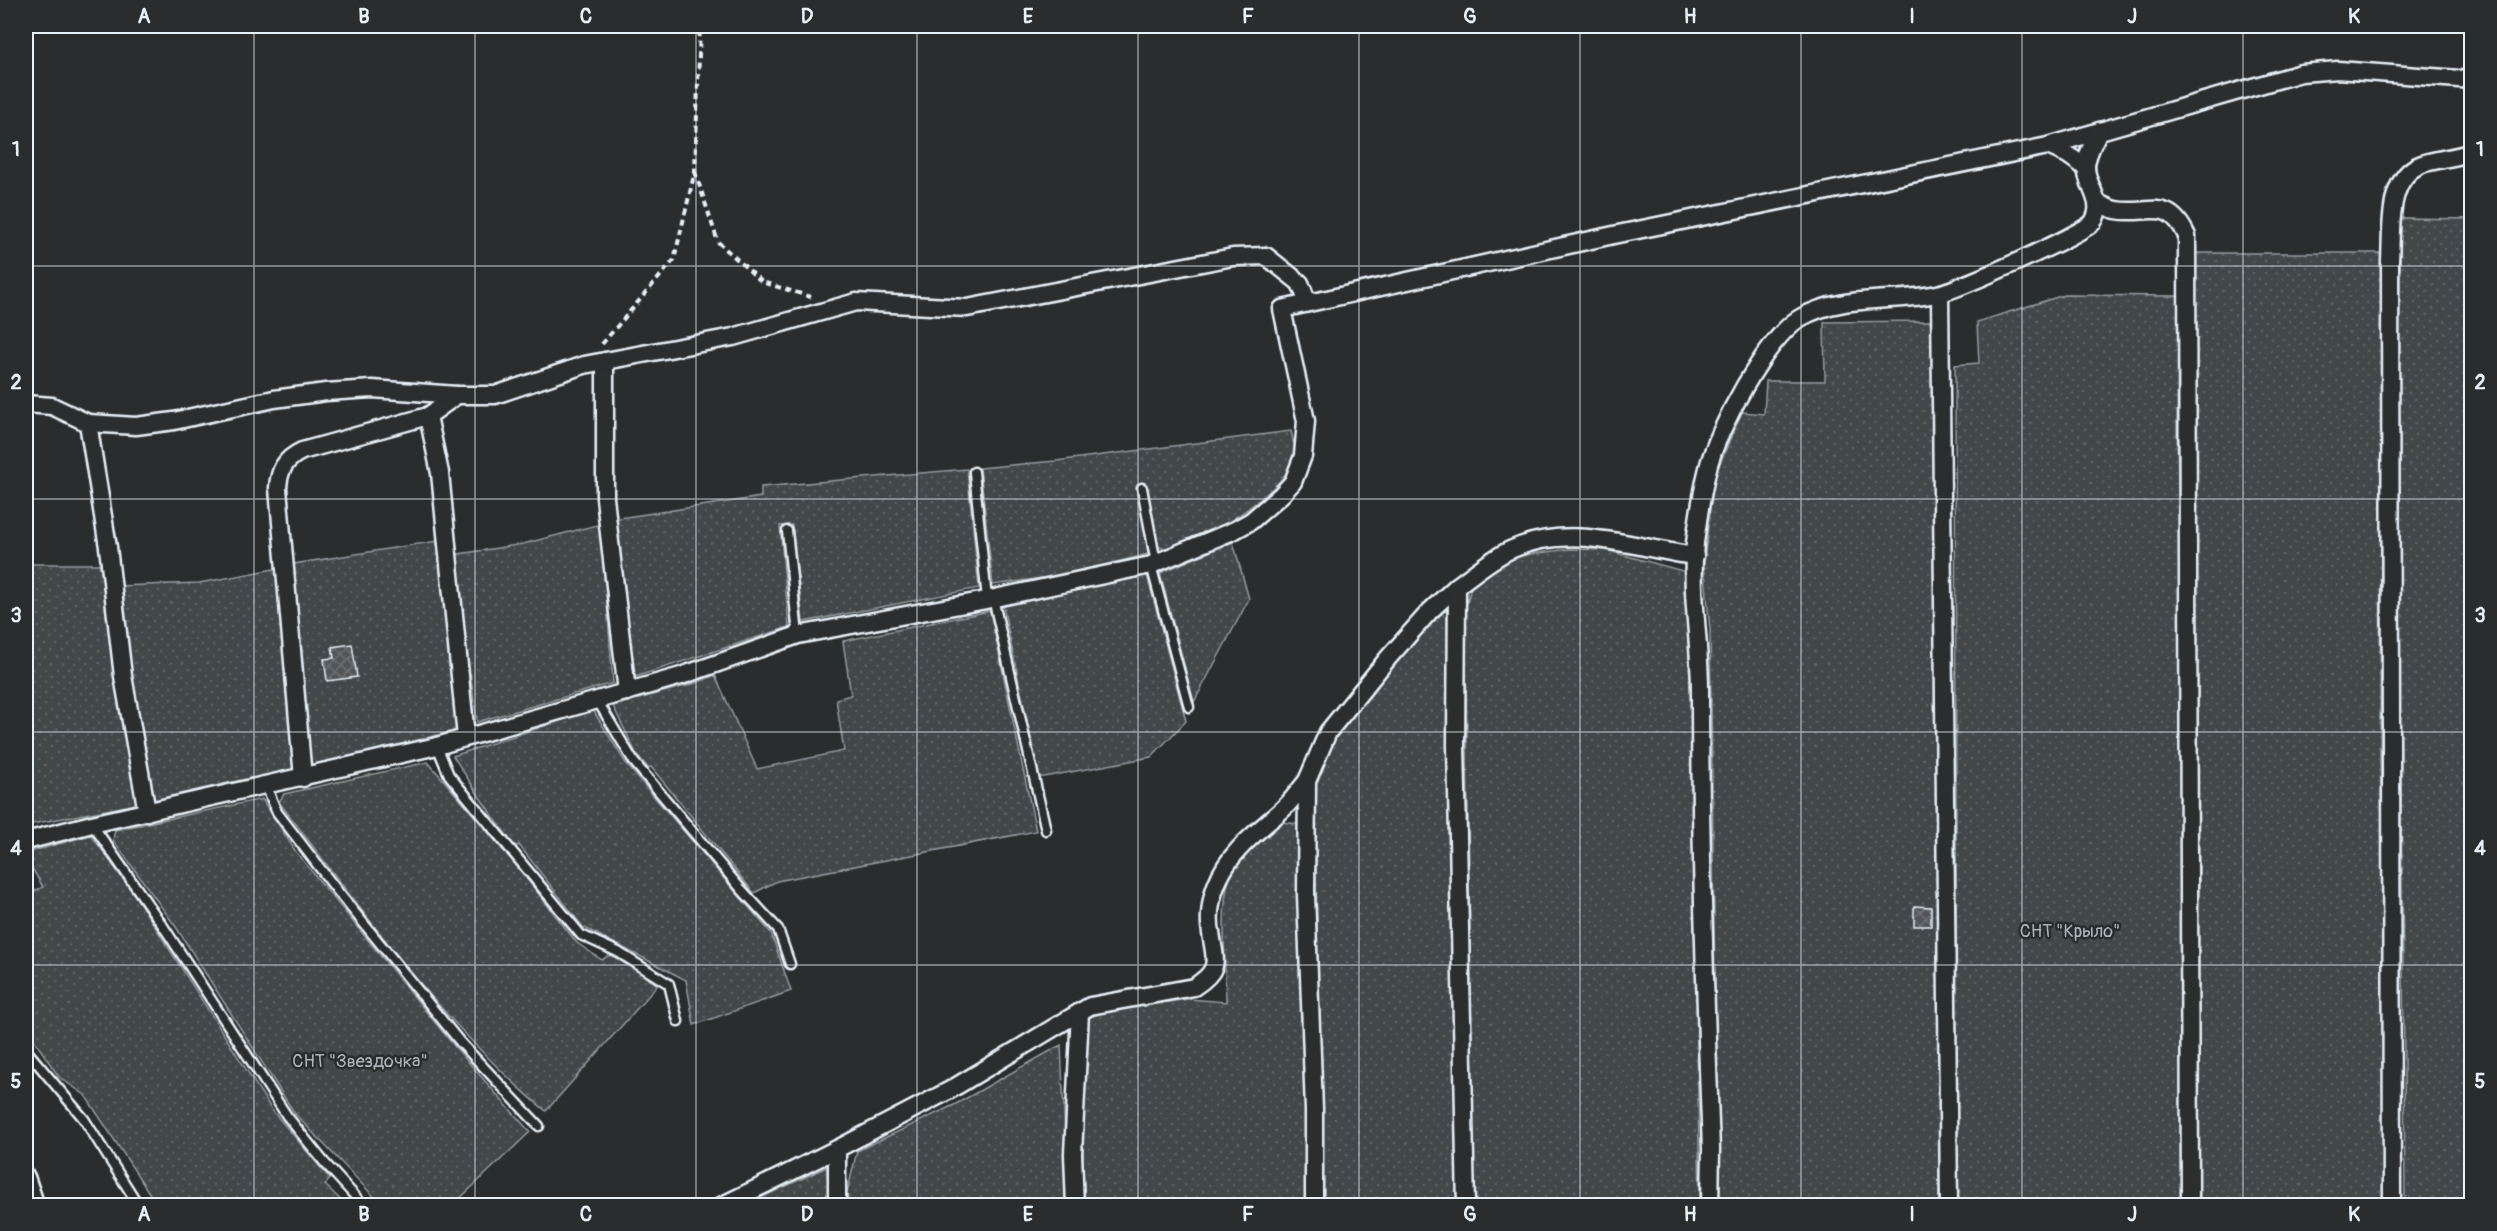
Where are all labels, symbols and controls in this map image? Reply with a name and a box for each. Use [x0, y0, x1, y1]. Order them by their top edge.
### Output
text: A [138, 4, 151, 29]
text: B [358, 4, 370, 29]
text: C [580, 4, 592, 29]
text: D [801, 4, 814, 29]
text: E [1023, 4, 1034, 29]
text: F [1242, 4, 1254, 29]
text: G [1463, 4, 1477, 29]
text: H [1684, 4, 1697, 29]
text: I [1909, 4, 1915, 29]
text: J [2127, 4, 2137, 29]
text: K [2348, 4, 2360, 29]
text: 1 [12, 137, 20, 162]
text: 1 [2476, 137, 2484, 162]
text: 2 [10, 370, 22, 395]
text: 2 [2474, 370, 2486, 395]
text: 3 [10, 603, 22, 628]
text: 3 [2474, 603, 2486, 628]
text: 4 [10, 836, 22, 861]
text: 4 [2474, 836, 2486, 861]
park label: СНТ "Крыло" [2020, 920, 2120, 943]
park label: СНТ "Звездочка" [292, 1050, 428, 1073]
text: 5 [11, 1069, 22, 1094]
text: 5 [2475, 1069, 2486, 1094]
text: A [138, 1202, 151, 1227]
text: B [358, 1202, 370, 1227]
text: C [580, 1202, 592, 1227]
text: D [801, 1202, 814, 1227]
text: E [1023, 1202, 1034, 1227]
text: F [1242, 1202, 1254, 1227]
text: G [1463, 1202, 1477, 1227]
text: H [1684, 1202, 1697, 1227]
text: I [1909, 1202, 1915, 1227]
text: J [2127, 1202, 2137, 1227]
text: K [2348, 1202, 2360, 1227]

